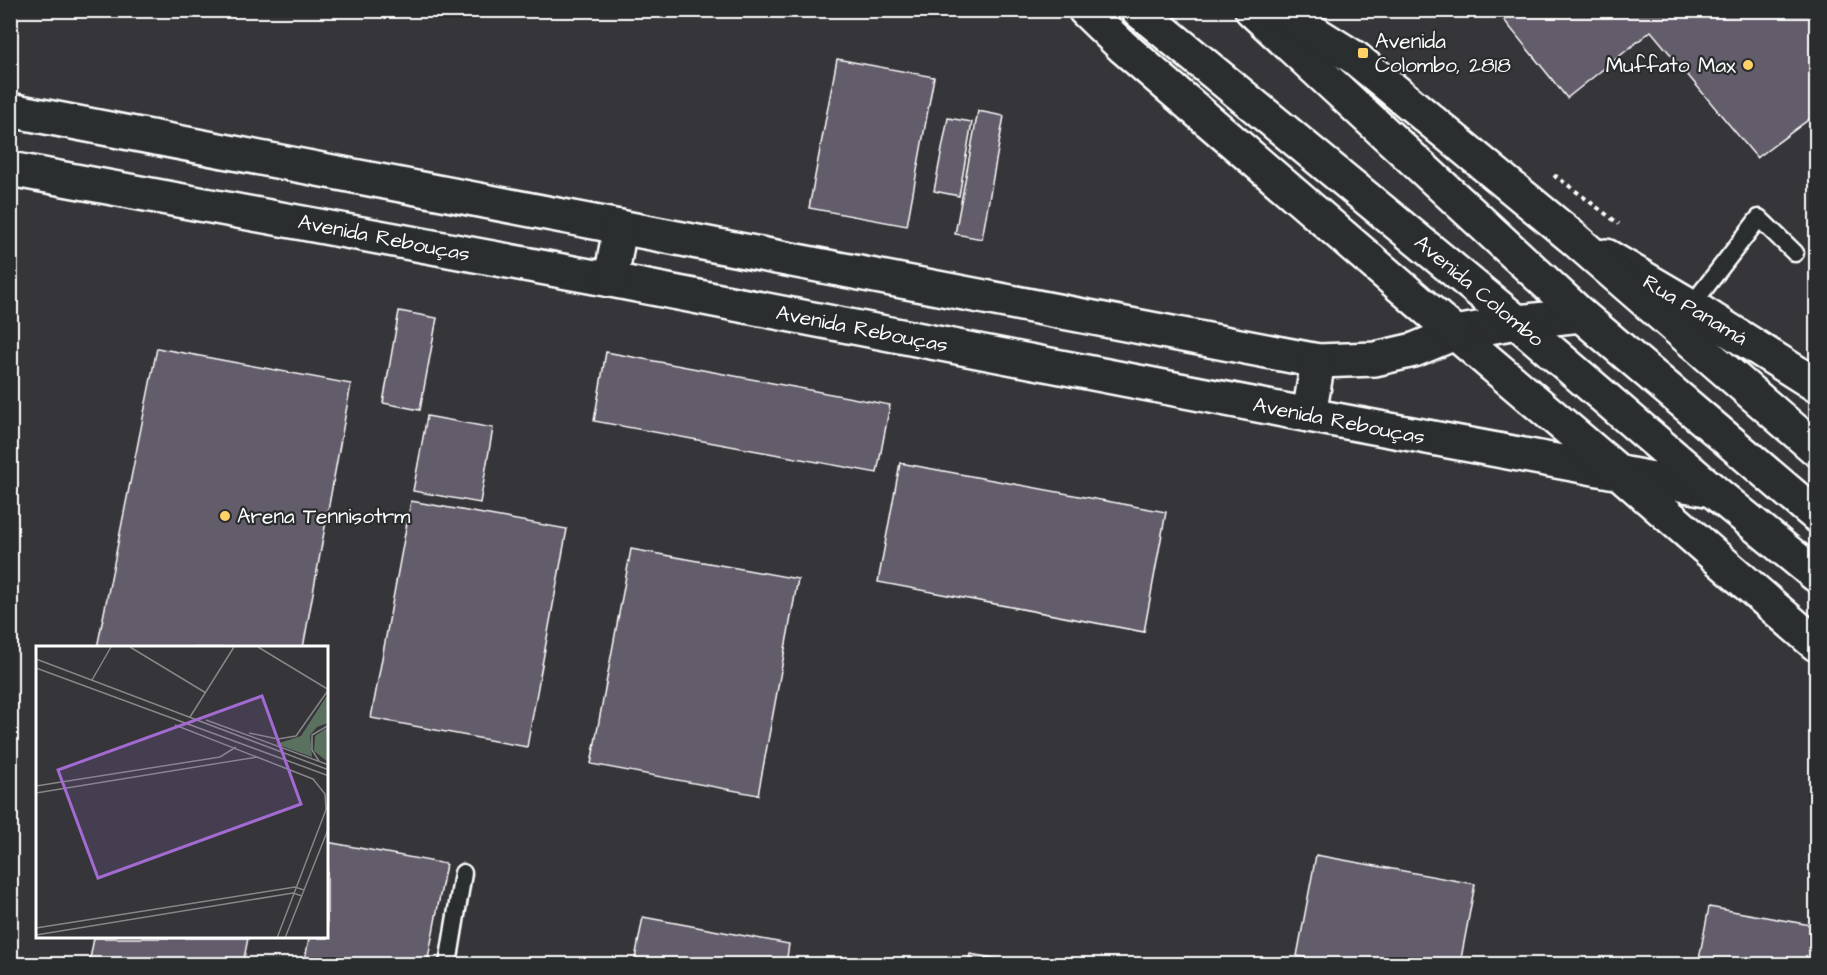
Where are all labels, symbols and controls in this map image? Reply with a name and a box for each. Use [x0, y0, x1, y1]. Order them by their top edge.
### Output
place label: Avenida Colombo, 2818 [1375, 27, 1511, 80]
marker: Avenida Colombo, 2818 [1356, 46, 1370, 60]
place label: Muffato Max [1606, 51, 1736, 80]
marker: Muffato Max [1741, 58, 1755, 72]
street label: Avenida Rebouças [296, 207, 472, 269]
street label: Avenida Colombo [1408, 228, 1550, 354]
street label: Rua Panamá [1637, 267, 1753, 353]
street label: Avenida Rebouças [774, 298, 950, 360]
street label: Avenida Rebouças [1251, 390, 1427, 452]
place label: Arena Tennisotrm [237, 502, 411, 531]
marker: Arena Tennisotrm [218, 509, 232, 523]
inset map [36, 646, 328, 939]

